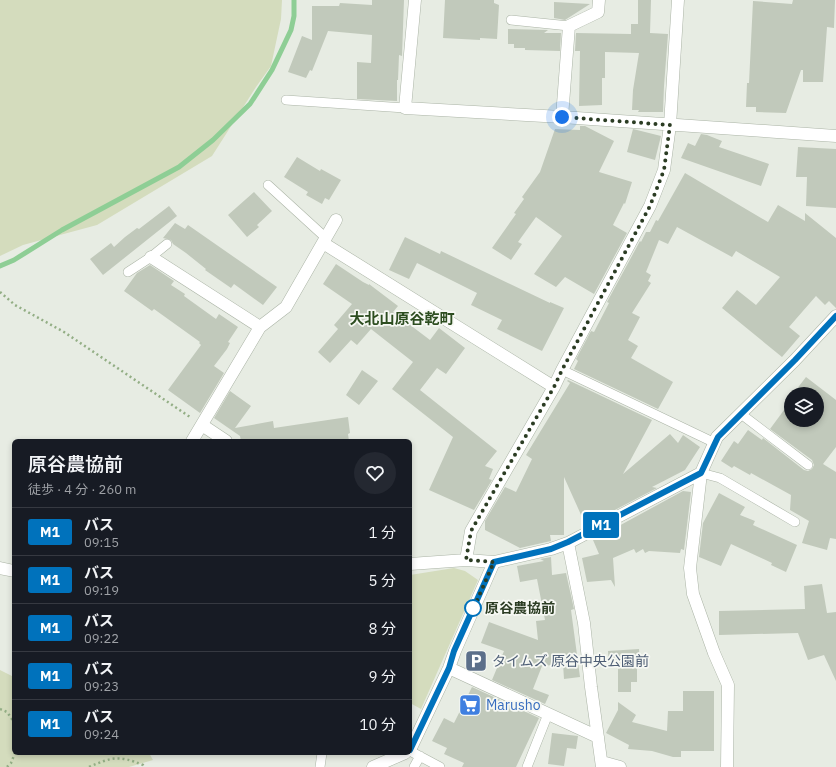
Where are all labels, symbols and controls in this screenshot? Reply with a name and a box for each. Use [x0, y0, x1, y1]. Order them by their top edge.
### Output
your location [552, 107, 572, 127]
district label: 大北山原谷乾町 [349, 309, 455, 328]
map controls [784, 387, 824, 427]
button: layers [784, 387, 824, 427]
text: 原谷農協前 [28, 452, 123, 476]
button: heart [354, 452, 396, 494]
text: 徒歩 · 4 分 · 260 m [28, 481, 136, 498]
line badge: M1 [583, 512, 619, 538]
text: バス [84, 515, 114, 534]
text: M1 [591, 516, 611, 534]
text: M1 [40, 523, 60, 541]
text: 1 分 [368, 523, 396, 542]
text: 09:15 [84, 534, 119, 551]
text: バス [84, 563, 114, 582]
text: M1 [40, 571, 60, 589]
text: 5 分 [368, 571, 396, 590]
text: 09:19 [84, 582, 119, 599]
marker: 原谷農協前 [464, 599, 482, 617]
place label: 原谷農協前 [485, 599, 555, 617]
text: バス [84, 611, 114, 630]
text: M1 [40, 619, 60, 637]
text: 8 分 [368, 619, 396, 638]
text: 09:22 [84, 630, 119, 647]
parking icon: タイムズ 原谷中央公園前 [463, 648, 489, 674]
place label: タイムズ 原谷中央公園前 [492, 652, 649, 670]
text: バス [84, 659, 114, 678]
text: M1 [40, 667, 60, 685]
text: 9 分 [368, 667, 396, 686]
text: 09:23 [84, 678, 119, 695]
supermarket icon: Marusho [457, 692, 483, 718]
place label: Marusho [486, 696, 541, 714]
text: バス [84, 707, 114, 726]
text: M1 [40, 715, 60, 733]
text: 10 分 [359, 715, 396, 734]
text: 09:24 [84, 726, 119, 743]

